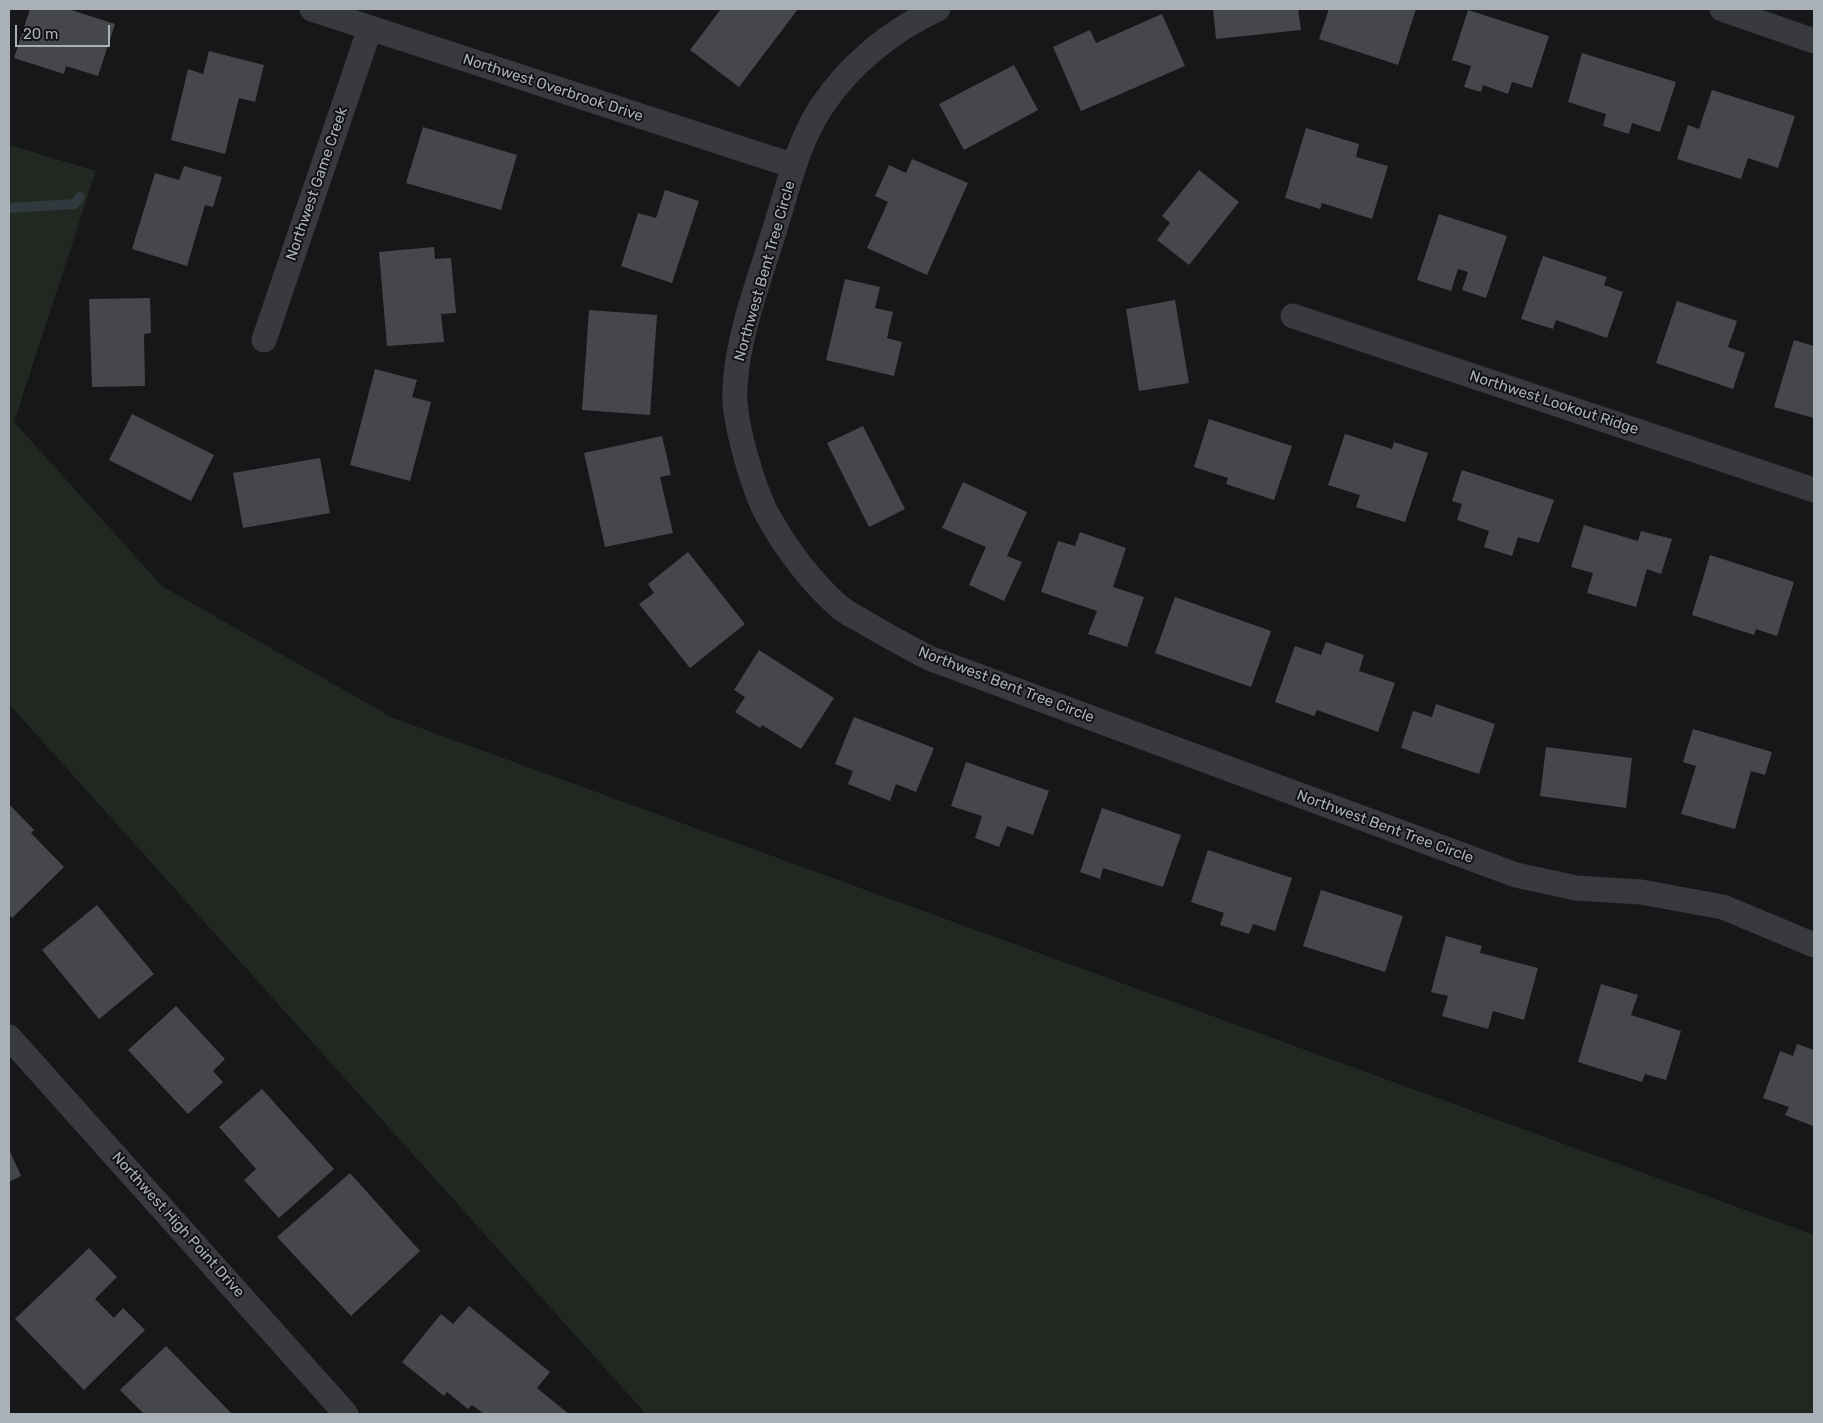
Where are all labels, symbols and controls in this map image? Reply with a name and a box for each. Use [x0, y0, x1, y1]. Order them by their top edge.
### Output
scale bar [18, 15, 112, 47]
text: 20 m [23, 25, 58, 43]
street label: Northwest Overbrook Drive [461, 50, 645, 126]
street label: Northwest Game Creek [282, 105, 352, 263]
street label: Northwest Bent Tree Circle [731, 179, 799, 363]
street label: Northwest Lookout Ridge [1467, 367, 1641, 439]
street label: Northwest Bent Tree Circle [916, 643, 1096, 727]
street label: Northwest Bent Tree Circle [1294, 787, 1476, 867]
street label: Northwest High Point Drive [108, 1149, 248, 1301]

